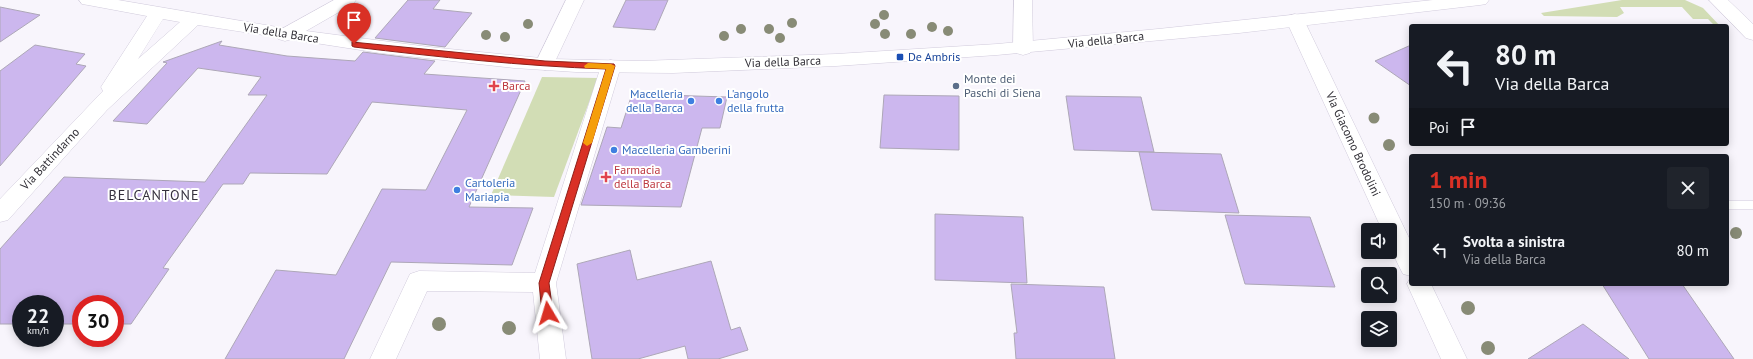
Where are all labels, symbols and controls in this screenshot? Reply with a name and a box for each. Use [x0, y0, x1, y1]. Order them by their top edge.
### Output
pin [337, 3, 371, 44]
icon: arrive [343, 9, 365, 31]
street label: Via della Barca [241, 19, 320, 46]
street label: Via della Barca [1066, 28, 1145, 51]
text: 80 m [1495, 36, 1556, 73]
icon: left [1429, 40, 1481, 92]
place label: De Ambris [908, 49, 960, 64]
marker: De Ambris [895, 52, 905, 62]
street label: Via della Barca [744, 53, 821, 70]
place label: Monte dei Paschi di Siena [964, 71, 1041, 100]
text: Via della Barca [1495, 72, 1609, 95]
place label: Barca [502, 78, 530, 93]
marker: Barca [489, 81, 499, 91]
marker: Monte dei Paschi di Siena [951, 81, 961, 91]
place label: Macelleria della Barca [626, 86, 683, 115]
place label: L'angolo della frutta [727, 86, 784, 115]
street label: Via Giacomo Brodolini [1322, 88, 1384, 198]
marker: Macelleria della Barca [686, 96, 696, 106]
marker: L'angolo della frutta [714, 96, 724, 106]
icon: arrive [1457, 116, 1479, 138]
text: Poi [1429, 118, 1449, 137]
street label: Via Battindarno [16, 124, 82, 194]
place label: Macelleria Gamberini [622, 142, 731, 157]
marker: Macelleria Gamberini [609, 145, 619, 155]
place label: Farmacia della Barca [614, 162, 671, 191]
text: 1 min [1429, 164, 1488, 195]
button: close [1667, 167, 1709, 209]
marker: Farmacia della Barca [601, 172, 611, 182]
place label: Cartoleria Mariapia [465, 175, 515, 204]
marker: Cartoleria Mariapia [452, 185, 462, 195]
district label: BELCANTONE [109, 186, 199, 204]
text: 150 m · 09:36 [1429, 195, 1506, 212]
map controls [1361, 223, 1397, 347]
button: sound [1361, 223, 1397, 259]
text: Svolta a sinistra [1463, 232, 1565, 251]
icon: left [1429, 239, 1451, 261]
text: 80 m [1676, 241, 1709, 260]
text: Via della Barca [1463, 251, 1546, 268]
button: search [1361, 267, 1397, 303]
position arrow [527, 292, 569, 334]
speed limit sign: 30 [72, 295, 124, 347]
text: 22 [27, 303, 49, 329]
button: layers [1361, 311, 1397, 347]
text: km/h [27, 324, 49, 337]

